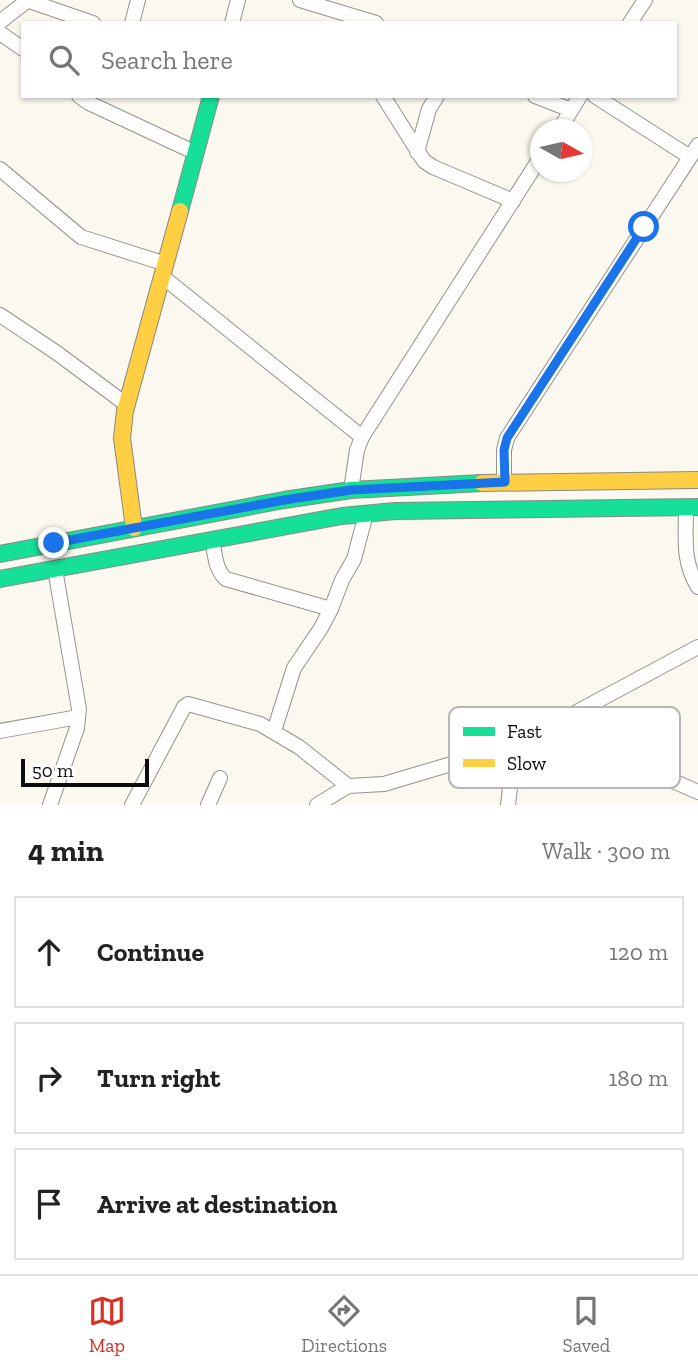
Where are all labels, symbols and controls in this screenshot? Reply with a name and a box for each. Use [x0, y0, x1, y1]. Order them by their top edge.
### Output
search box [21, 21, 677, 98]
icon: search [45, 41, 83, 79]
text: Search here [101, 44, 233, 76]
north arrow [530, 119, 593, 182]
route start [628, 211, 659, 242]
route end [38, 527, 69, 558]
legend [449, 707, 680, 788]
text: Fast [507, 720, 542, 743]
text: Slow [507, 752, 547, 775]
scale bar [21, 756, 149, 788]
text: 50 m [32, 759, 73, 782]
text: 4 min [28, 833, 104, 869]
text: Walk · 300 m [542, 837, 670, 865]
icon: ahead [30, 933, 68, 971]
text: Continue [97, 936, 204, 968]
text: 120 m [609, 938, 668, 966]
icon: right [30, 1059, 68, 1097]
text: Turn right [97, 1062, 220, 1094]
text: 180 m [608, 1064, 668, 1092]
icon: arrive [30, 1185, 68, 1223]
text: Arrive at destination [97, 1188, 337, 1220]
tab: Map [88, 1292, 126, 1357]
tab: Directions [301, 1292, 387, 1357]
tab: Saved [563, 1292, 610, 1357]

